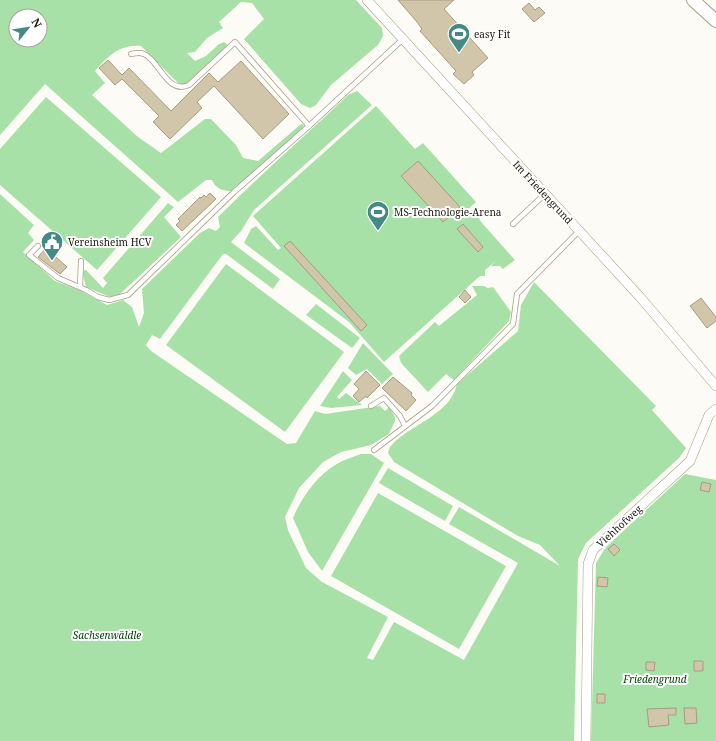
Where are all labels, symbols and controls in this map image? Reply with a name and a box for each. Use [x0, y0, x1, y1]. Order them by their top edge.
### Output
north arrow [8, 8, 48, 48]
text: N [28, 15, 46, 31]
sports icon: easy Fit [446, 21, 472, 54]
place label: easy Fit [474, 27, 511, 41]
street label: Im Friedengrund [510, 157, 576, 227]
sports icon: MS-Technologie-Arena [365, 199, 391, 232]
place label: MS-Technologie-Arena [394, 205, 502, 219]
public building icon: Vereinsheim HCV [39, 229, 65, 262]
place label: Vereinsheim HCV [68, 235, 152, 249]
street label: Viehhofweg [593, 501, 645, 550]
park label: Sachsenwäldle [73, 628, 141, 642]
park label: Friedengrund [622, 672, 687, 686]

